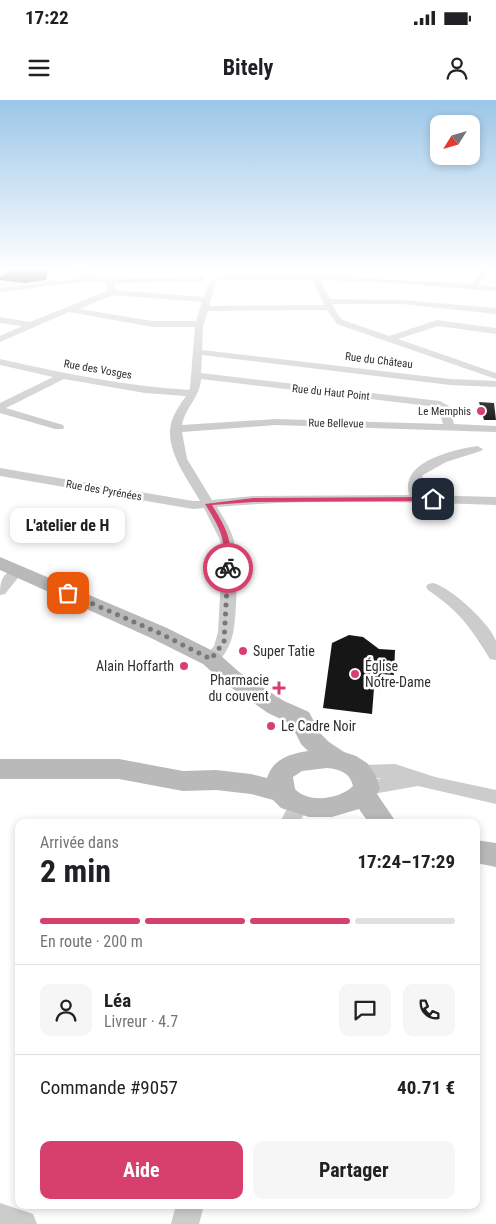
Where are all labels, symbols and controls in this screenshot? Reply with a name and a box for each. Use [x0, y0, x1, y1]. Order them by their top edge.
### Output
text: 17:22 [25, 6, 69, 29]
icon: menu [25, 54, 53, 82]
icon: person [443, 54, 471, 82]
text: Bitely [223, 55, 273, 80]
north arrow [430, 115, 480, 165]
map controls [430, 115, 480, 165]
street label: Rue du Château [344, 350, 413, 371]
street label: Rue des Vosges [63, 357, 133, 382]
street label: Rue du Haut Point [291, 382, 370, 403]
place label: Le Memphis [418, 405, 471, 418]
marker: Le Memphis [475, 405, 487, 417]
street label: Rue Bellevue [308, 417, 364, 430]
street label: Rue des Pyrénées [65, 477, 143, 504]
pin [412, 478, 454, 520]
icon: home [419, 485, 447, 513]
callout: L'atelier de H [10, 508, 126, 543]
text: L'atelier de H [26, 516, 109, 535]
courier [203, 543, 253, 593]
icon: bike [214, 554, 242, 582]
pin [47, 572, 89, 614]
icon: bag [54, 579, 82, 607]
place label: Super Tatie [253, 643, 315, 659]
marker: Super Tatie [237, 645, 249, 657]
place label: Église Notre-Dame [365, 657, 431, 690]
place label: Alain Hoffarth [96, 658, 174, 674]
marker: Alain Hoffarth [178, 660, 190, 672]
marker: Église Notre-Dame [349, 668, 361, 680]
place label: Pharmacie du couvent [208, 672, 269, 704]
marker: Pharmacie du couvent [273, 682, 285, 694]
place label: Le Cadre Noir [281, 718, 356, 734]
marker: Le Cadre Noir [265, 720, 277, 732]
text: Arrivée dans [40, 833, 119, 852]
text: 17:24–17:29 [357, 850, 455, 873]
text: 2 min [40, 852, 111, 890]
text: En route · 200 m [40, 932, 143, 951]
button: person [40, 984, 92, 1036]
button: chat [339, 984, 391, 1036]
button: phone [403, 984, 455, 1036]
text: Léa [104, 989, 131, 1012]
text: Livreur · 4.7 [104, 1012, 178, 1031]
text: Commande #9057 [40, 1076, 178, 1099]
text: 40.71 € [397, 1076, 455, 1099]
button: Aide [40, 1141, 243, 1199]
button: Partager [253, 1141, 455, 1199]

